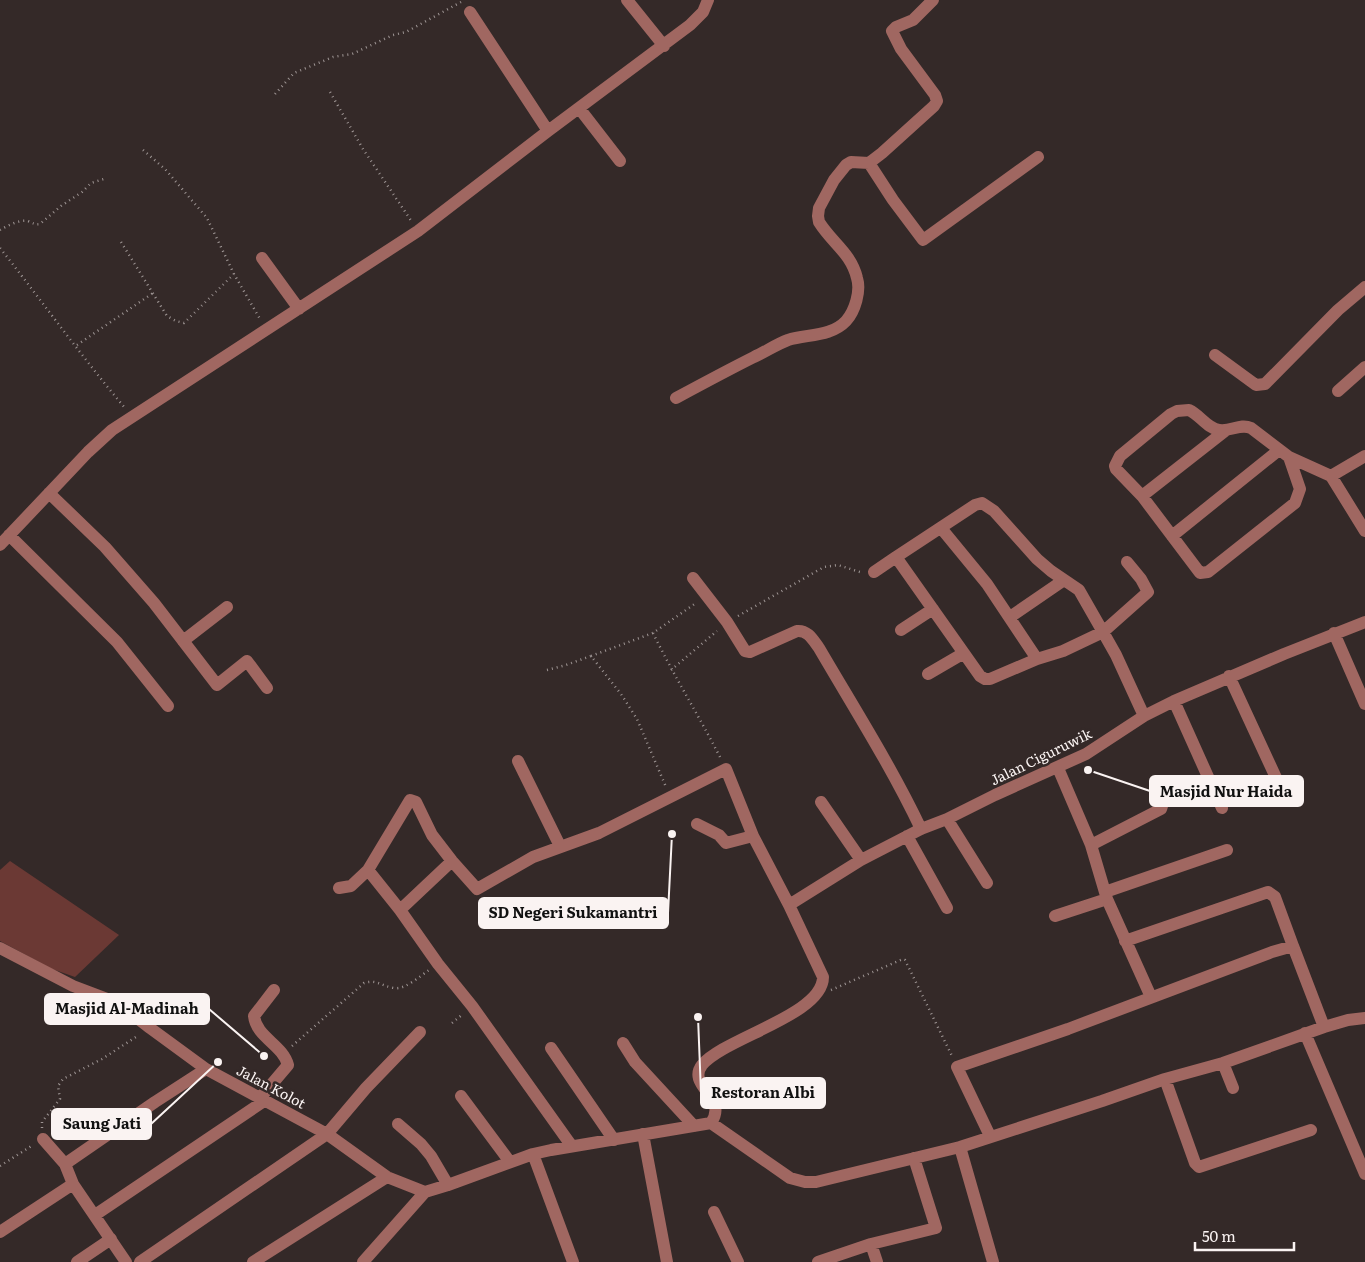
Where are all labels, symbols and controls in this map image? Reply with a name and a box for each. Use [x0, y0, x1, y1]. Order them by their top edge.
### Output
street label: Jalan Ciguruwik [987, 723, 1095, 789]
callout: Masjid Nur Haida [1150, 776, 1303, 806]
text: Masjid Nur Haida [1160, 779, 1293, 802]
callout: SD Negeri Sukamantri [479, 898, 668, 928]
text: SD Negeri Sukamantri [488, 900, 658, 923]
callout: Masjid Al-Madinah [45, 994, 209, 1024]
text: Masjid Al-Madinah [55, 996, 199, 1019]
street label: Jalan Kolot [233, 1060, 310, 1113]
callout: Restoran Albi [701, 1078, 825, 1108]
text: Restoran Albi [711, 1080, 816, 1103]
callout: Saung Jati [52, 1109, 151, 1139]
text: Saung Jati [63, 1111, 142, 1134]
scale bar [1195, 1220, 1294, 1252]
text: 50 m [1202, 1224, 1236, 1247]

